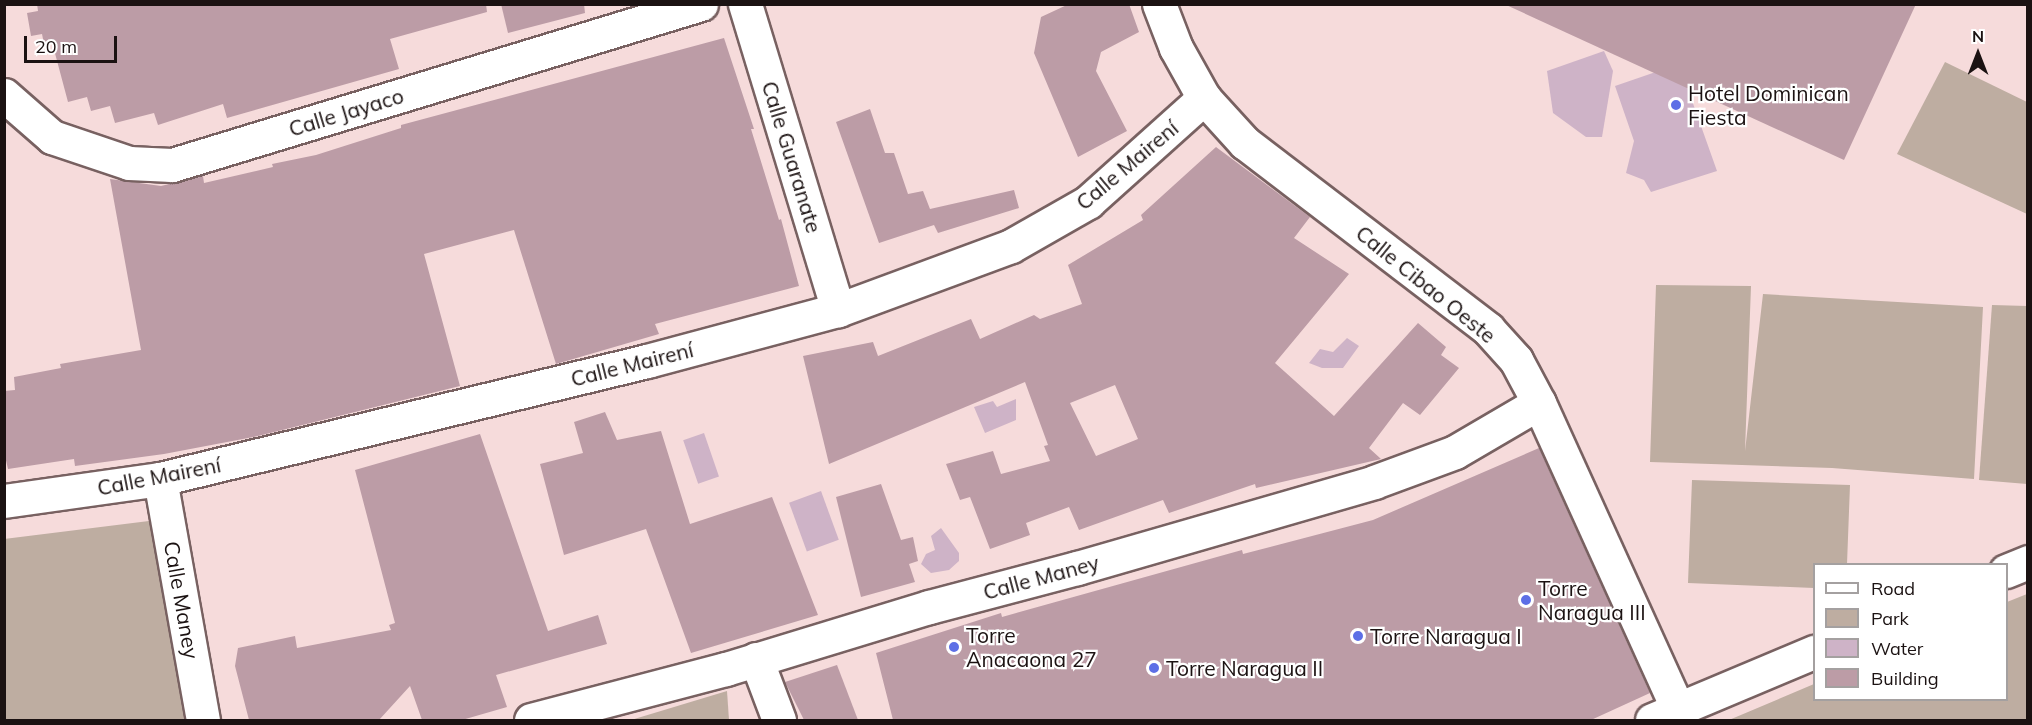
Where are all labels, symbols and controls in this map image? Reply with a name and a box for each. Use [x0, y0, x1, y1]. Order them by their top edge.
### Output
scale bar [27, 24, 120, 62]
north arrow [1948, 24, 2008, 84]
text: N [1972, 26, 1984, 46]
text: 20 m [35, 35, 77, 58]
street label: Calle Guaranate [757, 78, 827, 236]
place label: Hotel Dominican Fiesta [1688, 80, 1849, 130]
street label: Calle Jayaco [286, 83, 406, 141]
marker: Hotel Dominican Fiesta [1669, 98, 1683, 112]
street label: Calle Mairení [1071, 115, 1183, 215]
street label: Calle Cibao Oeste [1351, 220, 1501, 348]
street label: Calle Mairení [568, 337, 696, 391]
street label: Calle Mairení [95, 452, 223, 500]
street label: Calle Maney [159, 539, 205, 661]
street label: Calle Maney [980, 549, 1102, 605]
legend [1813, 563, 2008, 701]
place label: Torre Naragua III [1538, 575, 1646, 625]
text: Road [1871, 577, 1915, 600]
marker: Torre Naragua III [1519, 593, 1533, 607]
text: Park [1871, 607, 1909, 630]
place label: Torre Anacaona 27 [966, 622, 1097, 672]
place label: Torre Naragua I [1370, 623, 1522, 649]
marker: Torre Naragua I [1351, 629, 1365, 643]
text: Water [1871, 637, 1923, 660]
marker: Torre Anacaona 27 [947, 640, 961, 654]
place label: Torre Naragua II [1166, 655, 1323, 681]
marker: Torre Naragua II [1147, 661, 1161, 675]
text: Building [1871, 667, 1939, 690]

